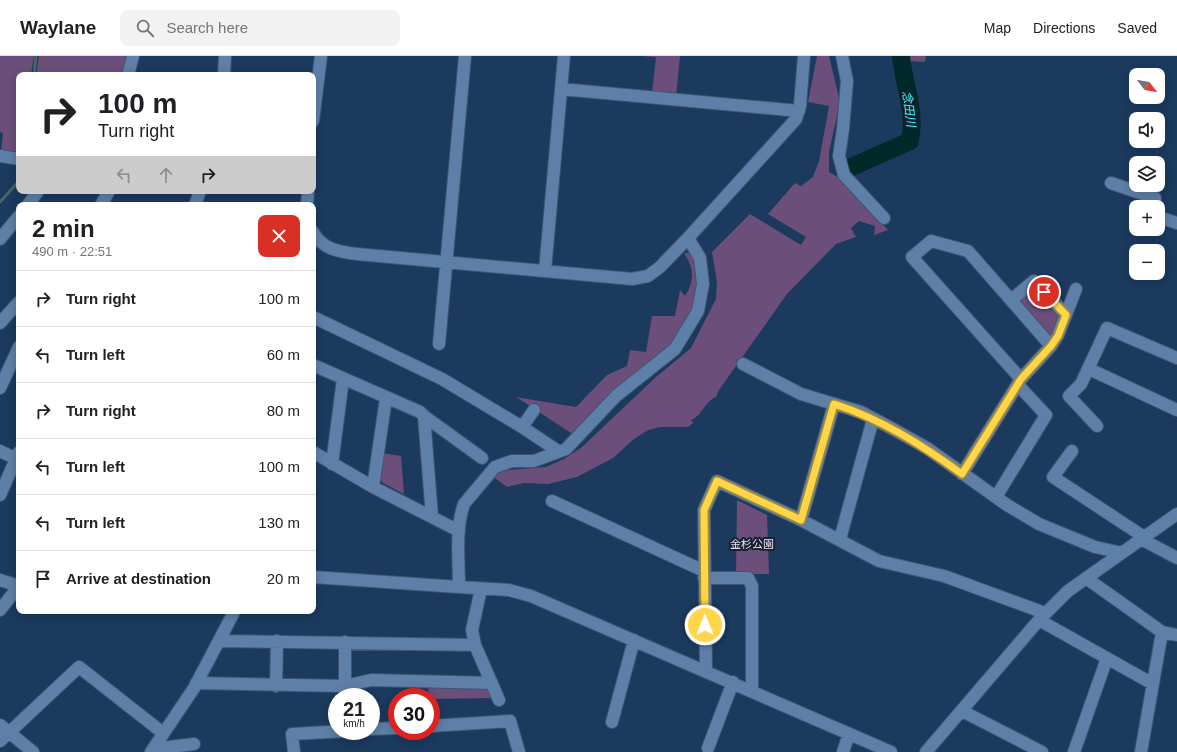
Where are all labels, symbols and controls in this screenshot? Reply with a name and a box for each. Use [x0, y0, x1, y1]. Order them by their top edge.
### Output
search box [120, 10, 400, 46]
text: Waylane [20, 17, 96, 38]
icon: search [134, 17, 156, 39]
text: Search here [166, 19, 248, 36]
text: Map [984, 20, 1011, 36]
text: Directions [1033, 20, 1095, 36]
text: Saved [1117, 20, 1157, 36]
north arrow [1129, 68, 1165, 104]
map controls [1129, 68, 1165, 280]
icon: right [32, 88, 84, 140]
text: 100 m [98, 88, 177, 119]
water label: 念田川 [900, 90, 918, 130]
button: sound [1129, 112, 1165, 148]
text: Turn right [98, 121, 174, 141]
button: layers [1129, 156, 1165, 192]
icon: left [113, 164, 135, 186]
icon: ahead [155, 164, 177, 186]
icon: right [197, 164, 219, 186]
button: + [1129, 200, 1165, 236]
text: 2 min [32, 215, 95, 242]
button: close [258, 215, 300, 257]
text: 490 m · 22:51 [32, 244, 112, 259]
button: − [1129, 244, 1165, 280]
pin [1027, 275, 1061, 309]
icon: arrive [1033, 281, 1055, 303]
icon: right [32, 288, 54, 310]
text: Turn right [66, 290, 136, 307]
text: 100 m [258, 290, 300, 307]
icon: left [32, 344, 54, 366]
text: Turn left [66, 346, 125, 363]
text: 60 m [267, 346, 300, 363]
icon: right [32, 400, 54, 422]
text: Turn right [66, 402, 136, 419]
text: 80 m [267, 402, 300, 419]
icon: left [32, 456, 54, 478]
text: Turn left [66, 458, 125, 475]
text: 100 m [258, 458, 300, 475]
icon: left [32, 512, 54, 534]
text: Turn left [66, 514, 125, 531]
text: 130 m [258, 514, 300, 531]
park label: 金杉公園 [730, 538, 774, 550]
icon: arrive [32, 568, 54, 590]
text: Arrive at destination [66, 570, 211, 587]
text: 20 m [267, 570, 300, 587]
position arrow [684, 604, 726, 646]
speed limit sign: 30 [388, 688, 440, 740]
text: 21 [343, 698, 365, 720]
text: km/h [343, 718, 365, 729]

